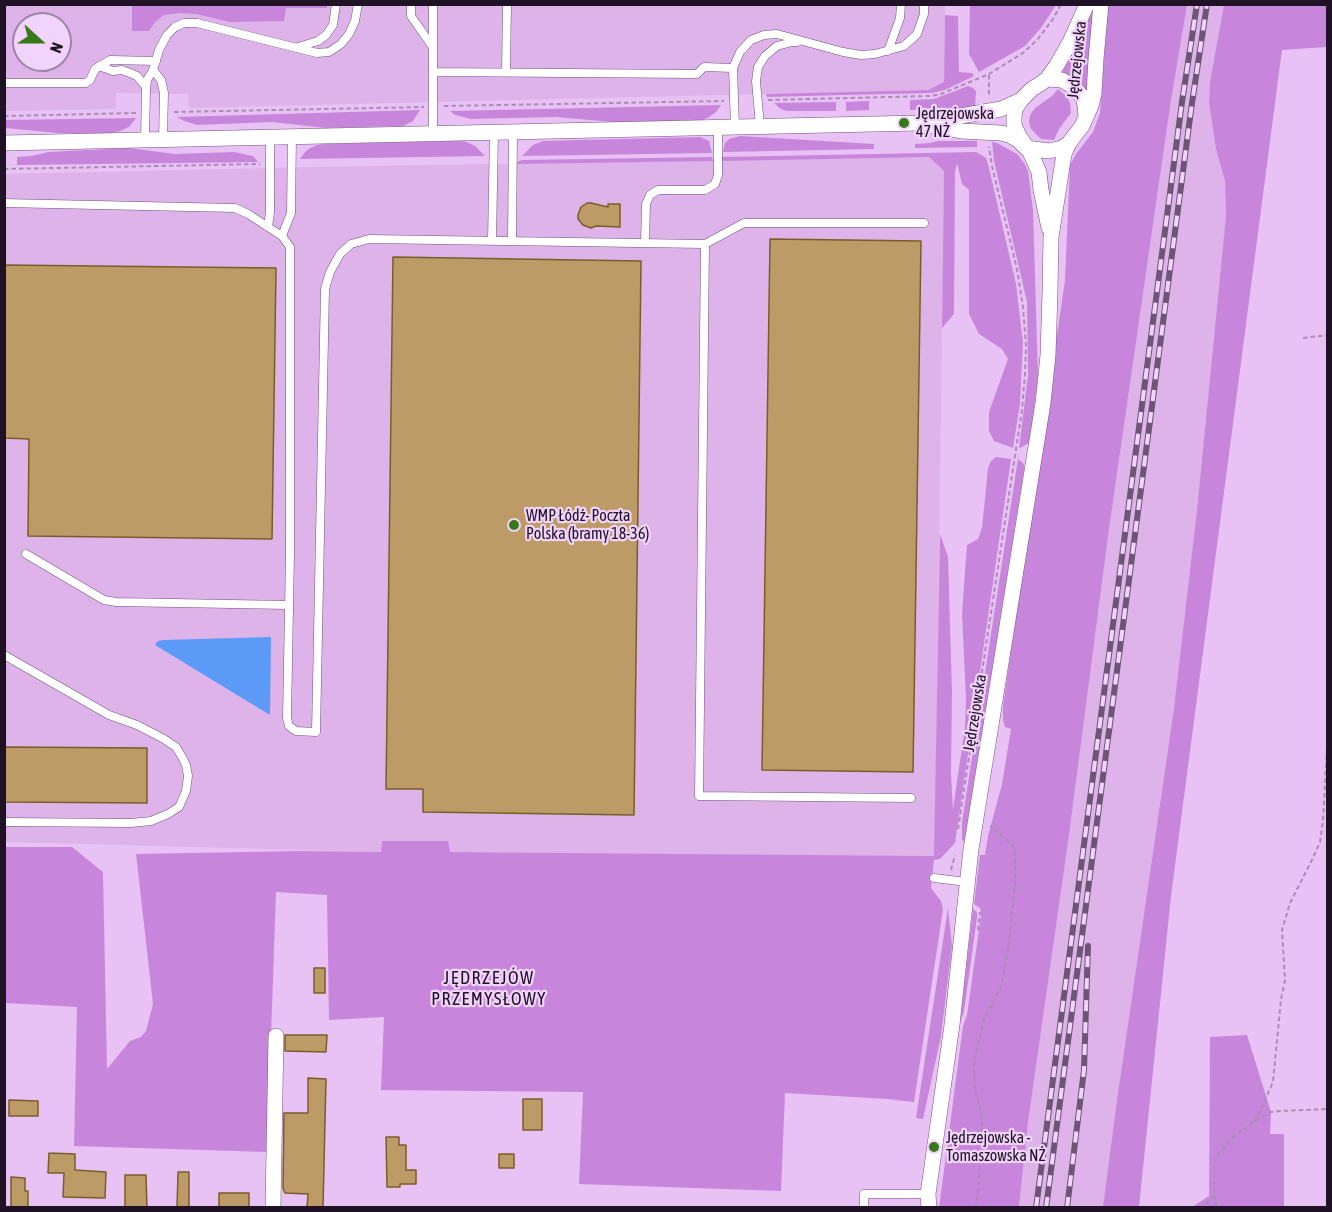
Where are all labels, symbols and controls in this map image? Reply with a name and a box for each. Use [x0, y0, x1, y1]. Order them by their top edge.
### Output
north arrow [12, 12, 72, 72]
street label: Jędrzejowska [1063, 20, 1091, 100]
text: N [47, 40, 67, 55]
place label: Jędrzejowska 47 NŻ [916, 104, 994, 142]
marker: Jędrzejowska 47 NŻ [897, 116, 911, 130]
place label: WMP Łódź- Poczta Polska (bramy 18-36) [526, 506, 649, 544]
marker: WMP Łódź- Poczta Polska (bramy 18-36) [507, 518, 521, 532]
street label: Jędrzejowska [959, 673, 991, 753]
district label: JĘDRZEJÓW PRZEMYSŁOWY [431, 967, 547, 1010]
place label: Jędrzejowska - Tomaszowska NŻ [946, 1128, 1046, 1166]
marker: Jędrzejowska - Tomaszowska NŻ [927, 1140, 941, 1154]

